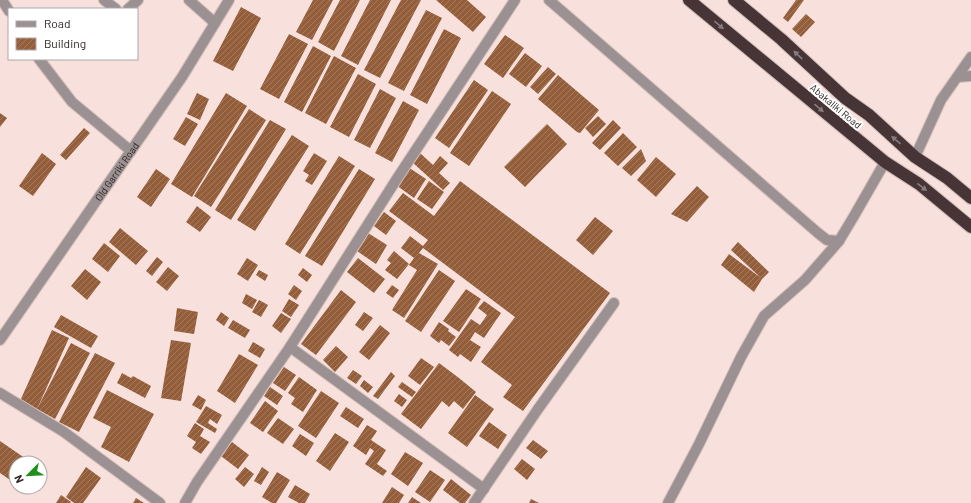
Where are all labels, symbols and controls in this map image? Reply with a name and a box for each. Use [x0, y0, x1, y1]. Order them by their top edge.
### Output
legend [8, 8, 138, 60]
text: Road [44, 16, 71, 30]
one-way arrow [714, 20, 724, 29]
text: Building [44, 36, 86, 50]
one-way arrow [793, 50, 803, 59]
street label: Abakaliki Road [808, 81, 864, 131]
one-way arrow [814, 103, 824, 112]
one-way arrow [891, 135, 901, 145]
street label: Old Garriki Road [92, 140, 141, 203]
one-way arrow [917, 182, 928, 191]
north arrow [8, 455, 48, 495]
text: N [11, 473, 26, 485]

